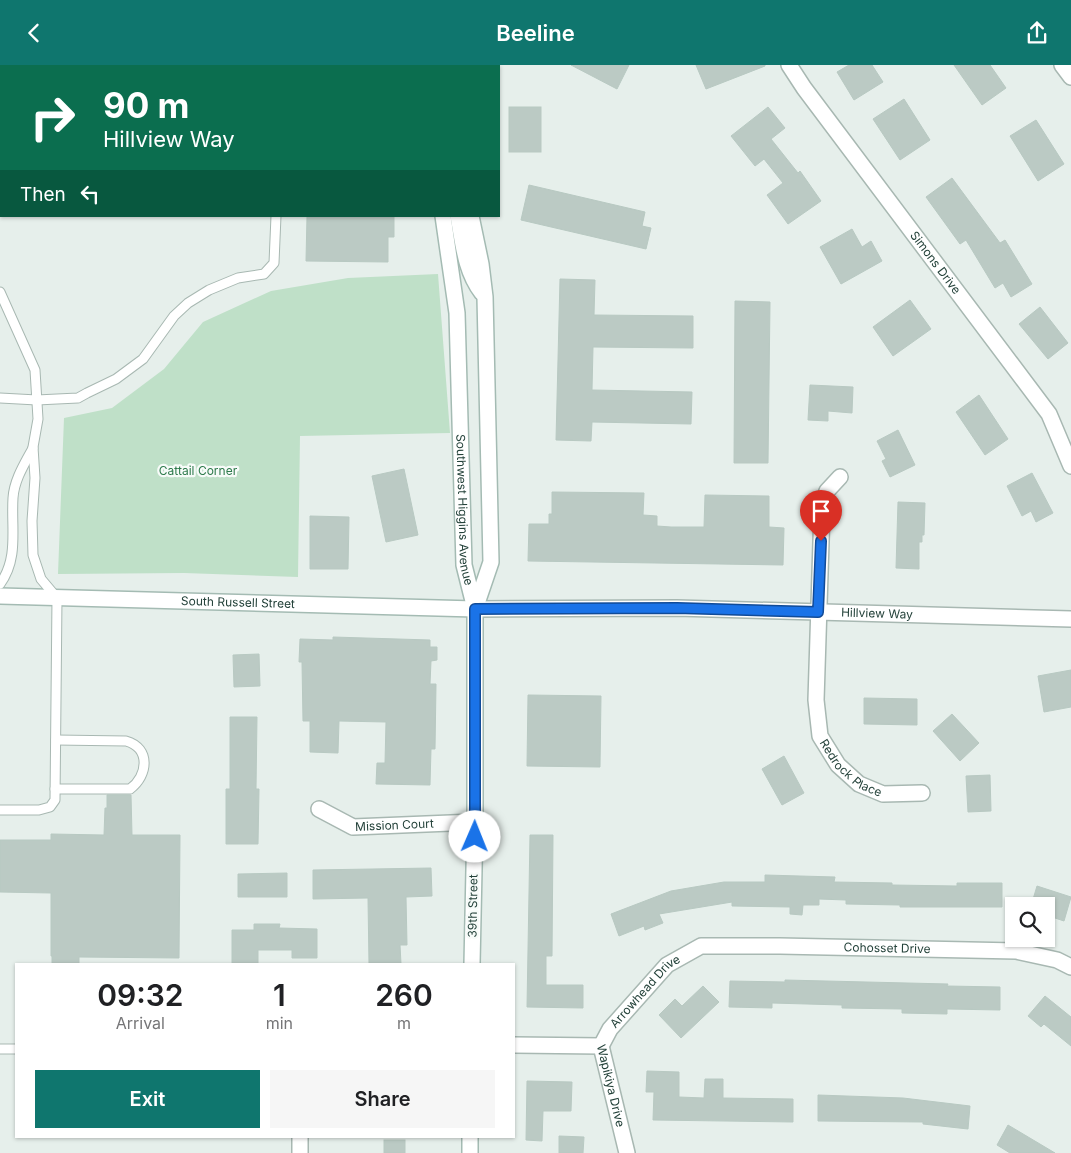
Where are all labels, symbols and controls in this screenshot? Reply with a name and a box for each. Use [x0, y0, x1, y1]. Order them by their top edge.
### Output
icon: back [20, 19, 48, 47]
icon: share [1023, 19, 1051, 47]
text: Beeline [496, 20, 575, 46]
text: 90 m [103, 84, 190, 126]
icon: right [20, 85, 85, 150]
text: Hillview Way [103, 126, 235, 152]
icon: left [76, 180, 104, 208]
text: Then [20, 183, 66, 206]
street label: Simons Drive [907, 228, 964, 297]
street label: Southwest Higgins Avenue [453, 434, 477, 587]
park label: Cattail Corner [159, 463, 238, 478]
pin [800, 490, 842, 541]
icon: arrive [807, 497, 835, 525]
street label: South Russell Street [181, 593, 295, 611]
street label: Hillview Way [841, 605, 913, 622]
street label: Redrock Place [817, 736, 884, 800]
position arrow [448, 810, 500, 862]
street label: Mission Court [355, 816, 434, 834]
street label: 39th Street [464, 874, 481, 938]
map controls [1005, 897, 1055, 947]
button: search [1005, 897, 1055, 947]
street label: Cohosset Drive [843, 939, 931, 956]
street label: Arrowhead Drive [607, 951, 683, 1031]
text: 09:32 [97, 977, 183, 1013]
text: 1 [273, 977, 286, 1013]
text: 260 [375, 977, 433, 1013]
text: Arrival [116, 1013, 165, 1033]
text: min [266, 1013, 293, 1033]
text: m [397, 1013, 411, 1033]
street label: Wapikiya Drive [594, 1043, 628, 1128]
button: Exit [35, 1070, 260, 1128]
button: Share [270, 1070, 495, 1128]

